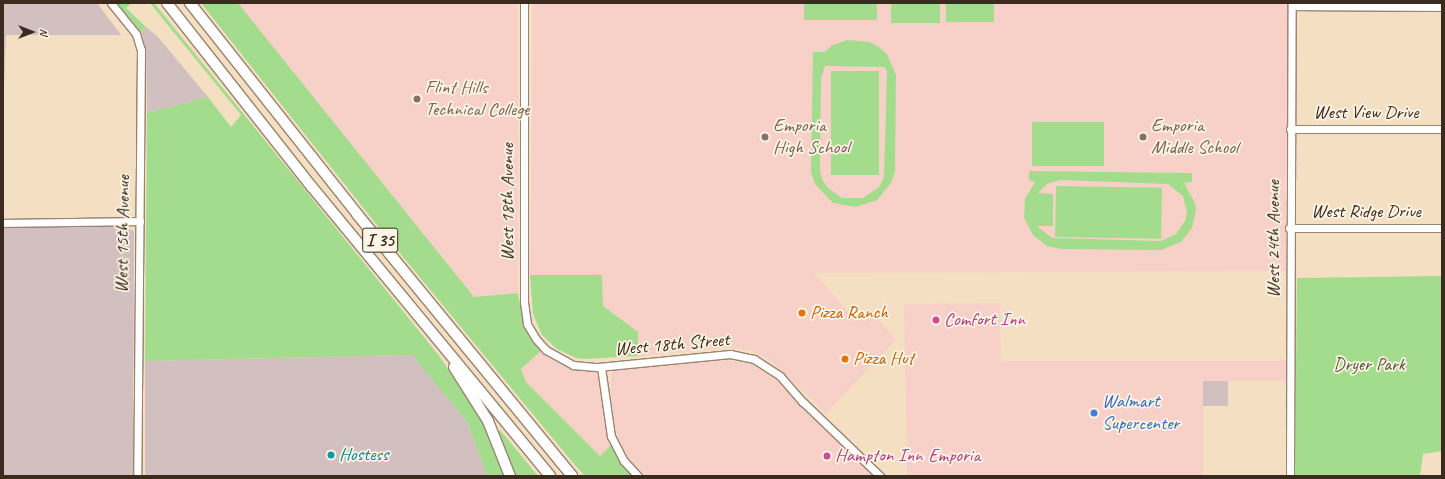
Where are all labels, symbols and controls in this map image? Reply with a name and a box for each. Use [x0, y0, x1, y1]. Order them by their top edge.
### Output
north arrow [12, 12, 52, 52]
text: N [37, 29, 51, 35]
place label: Flint Hills Technical College [425, 77, 529, 121]
marker: Flint Hills Technical College [412, 94, 422, 104]
street label: West View Drive [1314, 102, 1418, 124]
place label: Emporia High School [773, 115, 848, 159]
place label: Emporia Middle School [1151, 115, 1238, 159]
marker: Emporia High School [760, 132, 770, 142]
marker: Emporia Middle School [1138, 132, 1148, 142]
street label: West 18th Avenue [497, 143, 519, 261]
street label: West 15th Avenue [111, 175, 135, 293]
street label: West 24th Avenue [1263, 180, 1285, 298]
street label: West Ridge Drive [1311, 201, 1421, 223]
road number: I 35 [362, 224, 398, 256]
place label: Pizza Ranch [810, 302, 889, 324]
marker: Pizza Ranch [797, 308, 807, 318]
place label: Comfort Inn [944, 309, 1025, 331]
marker: Comfort Inn [931, 315, 941, 325]
street label: West 18th Street [614, 329, 730, 361]
place label: Pizza Hut [853, 348, 914, 370]
marker: Pizza Hut [840, 354, 850, 364]
park label: Dryer Park [1333, 354, 1405, 376]
place label: Walmart Supercenter [1102, 391, 1179, 435]
marker: Walmart Supercenter [1089, 408, 1099, 418]
place label: Hostess [339, 444, 388, 466]
place label: Hampton Inn Emporia [835, 445, 980, 467]
marker: Hostess [326, 450, 336, 460]
marker: Hampton Inn Emporia [822, 451, 832, 461]

